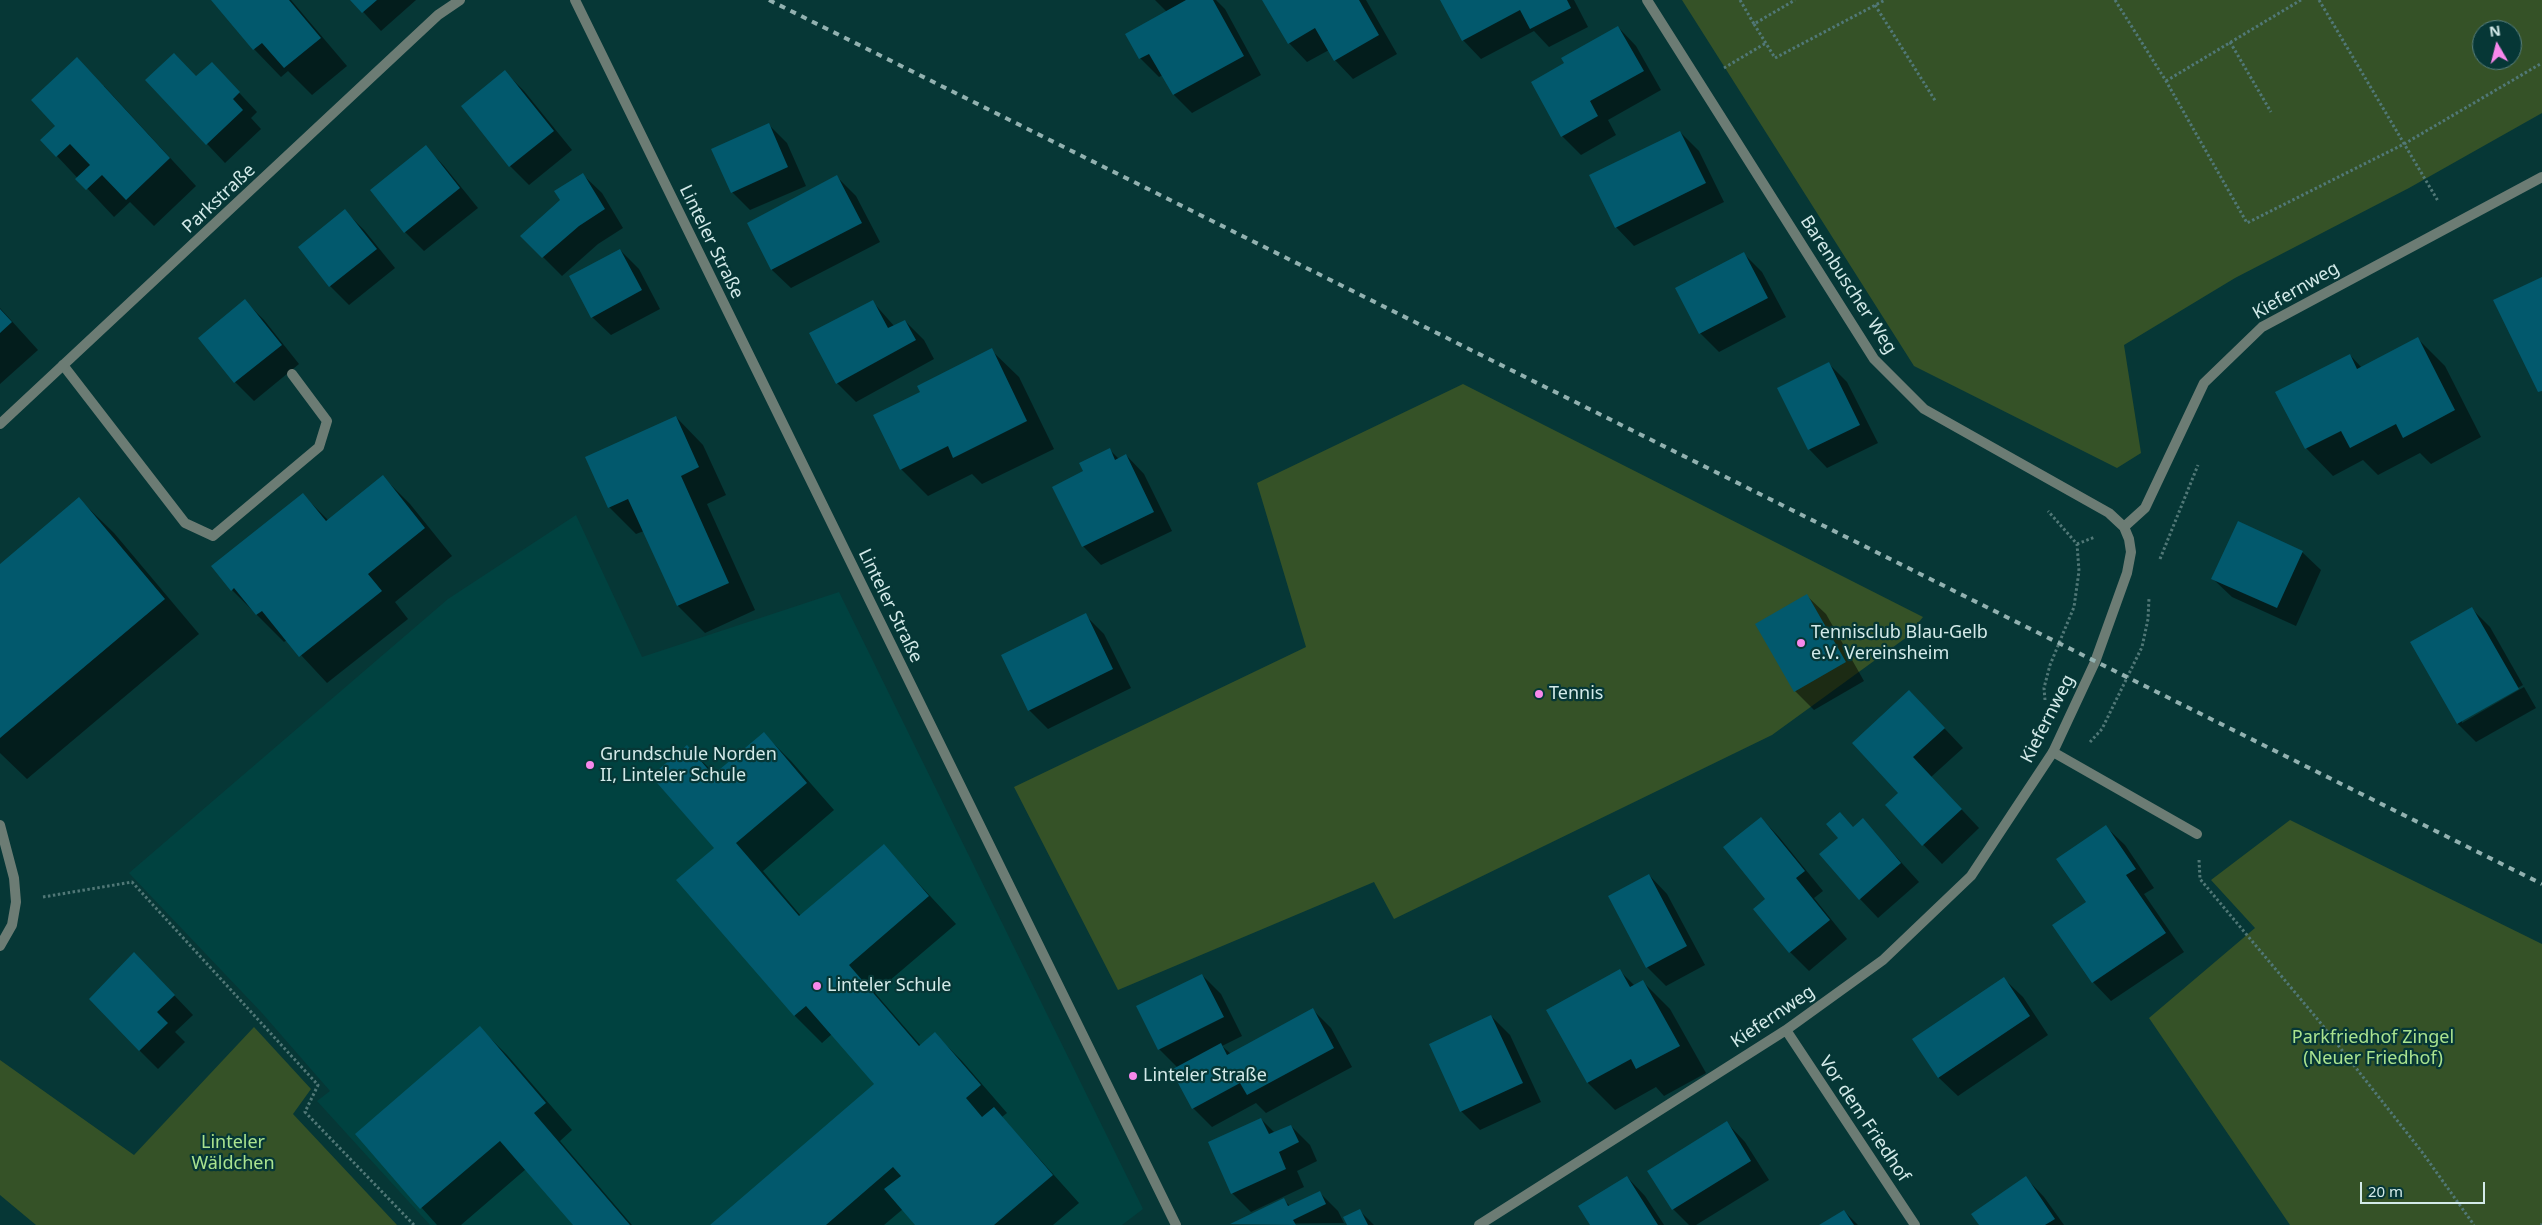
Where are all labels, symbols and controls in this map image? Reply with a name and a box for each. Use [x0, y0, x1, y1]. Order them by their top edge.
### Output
north arrow [2472, 20, 2522, 70]
text: N [2488, 20, 2502, 41]
street label: Parkstraße [178, 160, 260, 238]
street label: Linteler Straße [674, 182, 748, 302]
street label: Barenbuscher Weg [1795, 212, 1901, 358]
street label: Kiefernweg [2249, 258, 2343, 324]
street label: Linteler Straße [853, 546, 927, 666]
place label: Tennisclub Blau-Gelb e.V. Vereinsheim [1811, 622, 1988, 664]
marker: Tennisclub Blau-Gelb e.V. Vereinsheim [1795, 637, 1807, 649]
street label: Kiefernweg [2017, 671, 2079, 767]
place label: Tennis [1549, 683, 1603, 705]
marker: Tennis [1533, 688, 1545, 700]
place label: Grundschule Norden II, Linteler Schule [600, 744, 777, 786]
marker: Grundschule Norden II, Linteler Schule [584, 759, 596, 771]
place label: Linteler Schule [827, 975, 951, 997]
marker: Linteler Schule [811, 980, 823, 992]
street label: Kiefernweg [1727, 981, 1819, 1053]
park label: Parkfriedhof Zingel (Neuer Friedhof) [2292, 1027, 2454, 1070]
street label: Vor dem Friedhof [1814, 1052, 1914, 1186]
place label: Linteler Straße [1143, 1065, 1267, 1087]
marker: Linteler Straße [1127, 1070, 1139, 1082]
park label: Linteler Wäldchen [191, 1132, 275, 1174]
scale bar [2362, 1172, 2487, 1204]
text: 20 m [2368, 1181, 2403, 1201]

